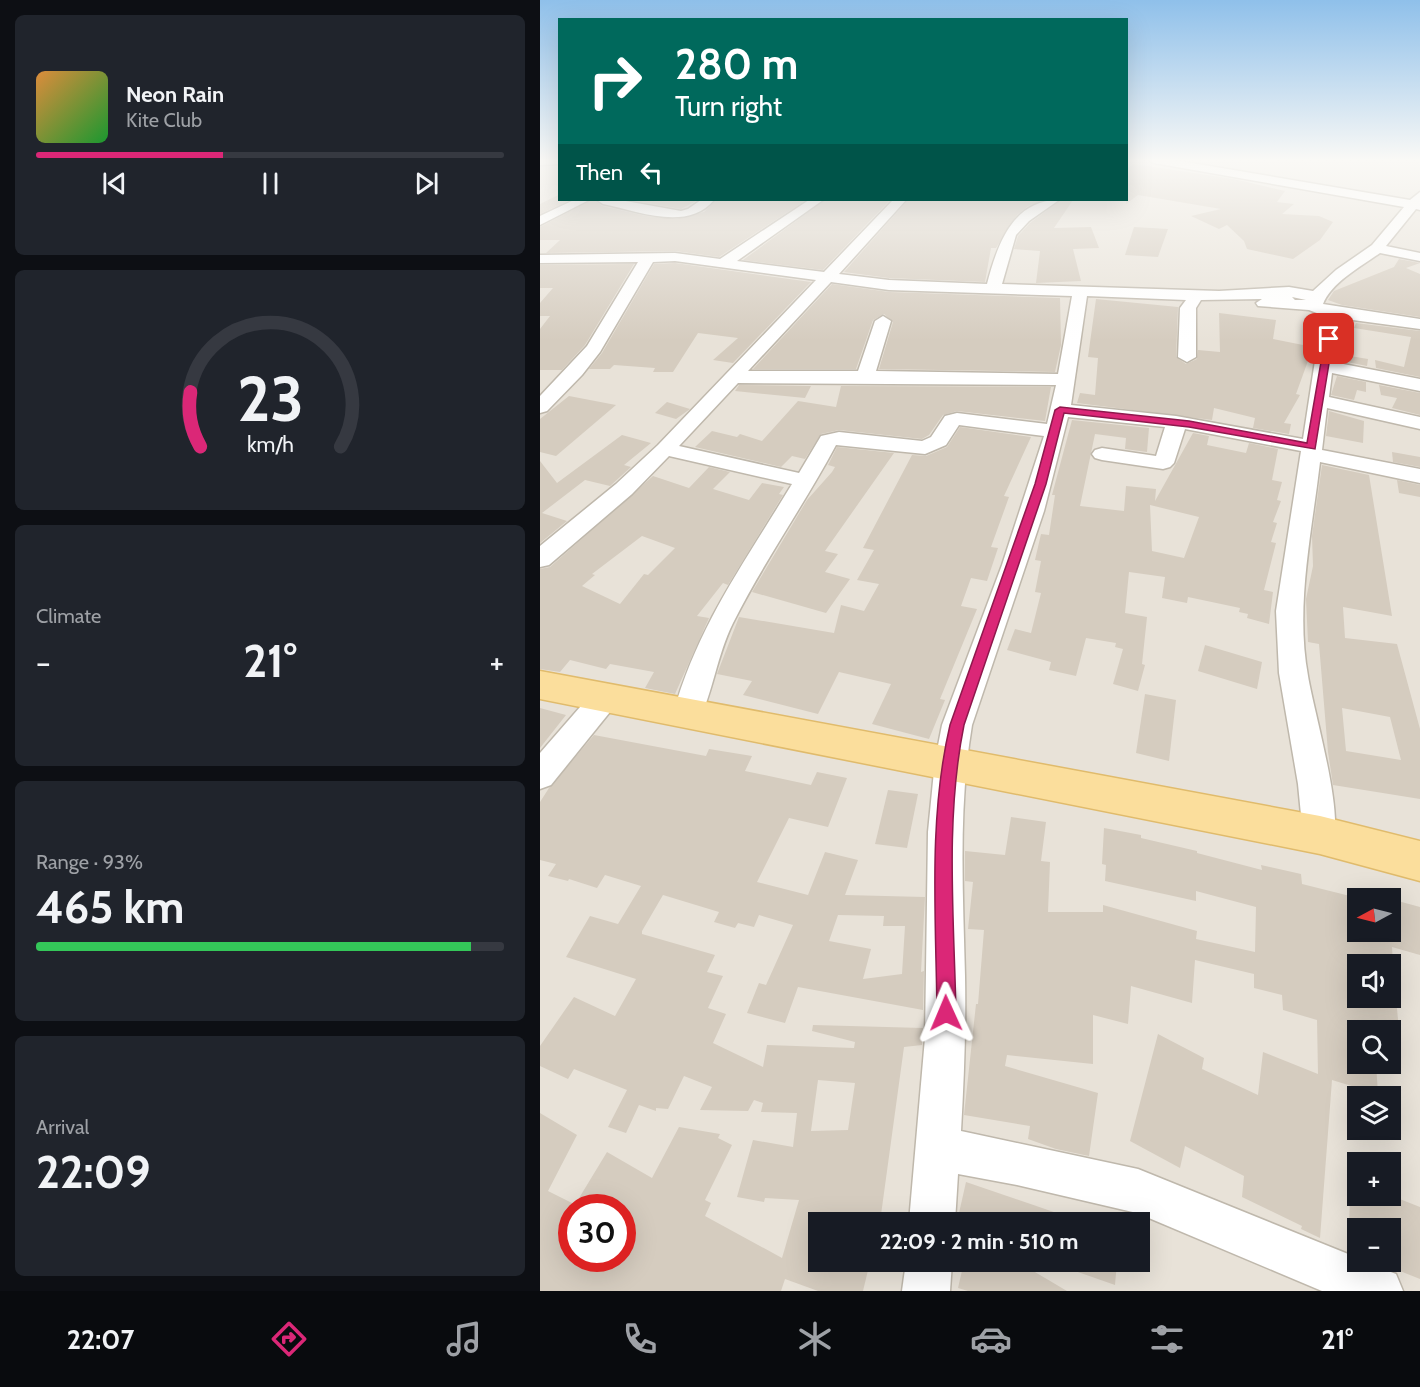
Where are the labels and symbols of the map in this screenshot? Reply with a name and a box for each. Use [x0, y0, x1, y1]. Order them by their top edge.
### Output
pin [1303, 313, 1354, 364]
north arrow [1347, 888, 1401, 942]
position arrow [914, 981, 978, 1045]
speed limit sign: 30 [558, 1194, 636, 1272]

